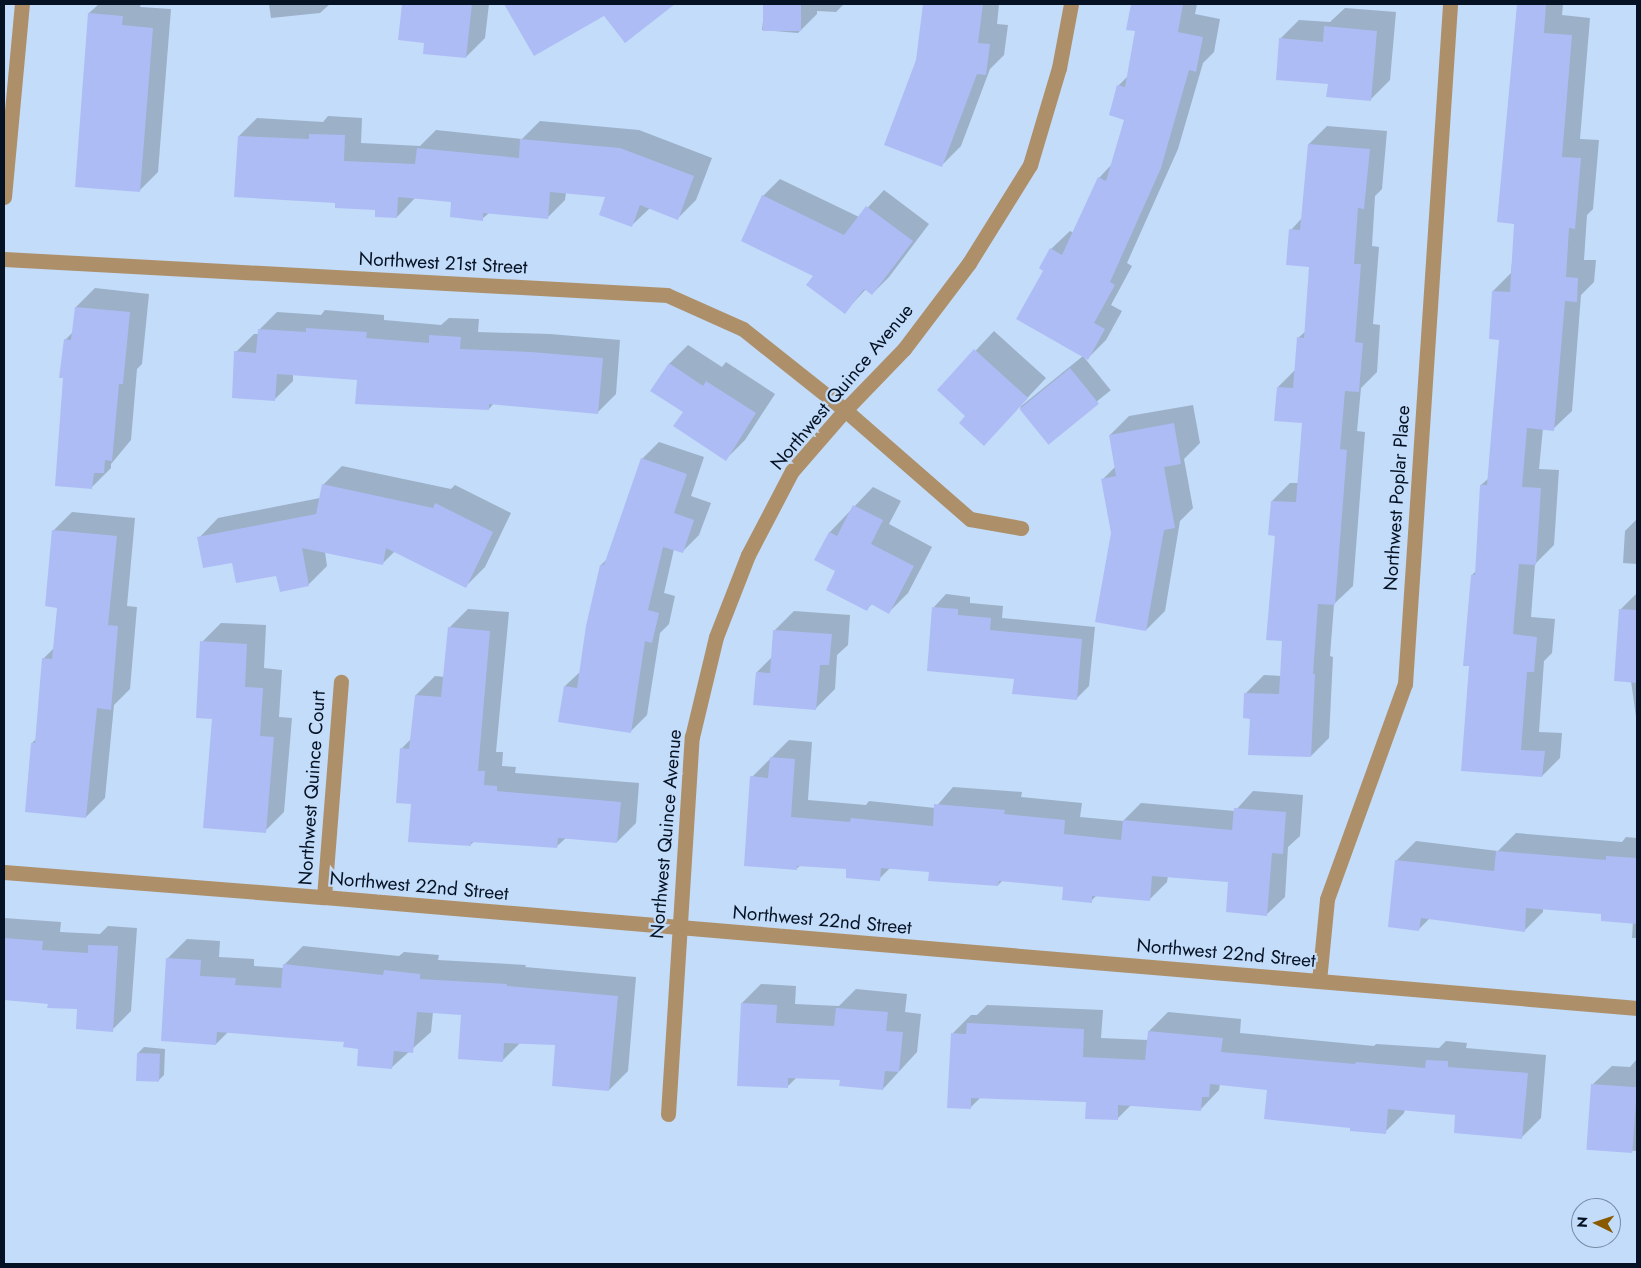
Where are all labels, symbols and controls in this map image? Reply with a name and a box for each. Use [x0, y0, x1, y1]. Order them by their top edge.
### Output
street label: Northwest 21st Street [358, 247, 528, 279]
street label: Northwest Quince Avenue [766, 299, 918, 475]
street label: Northwest Poplar Place [1379, 404, 1415, 592]
street label: Northwest Quince Court [294, 690, 330, 886]
street label: Northwest Quince Avenue [645, 728, 687, 940]
street label: Northwest 22nd Street [328, 867, 510, 905]
street label: Northwest 22nd Street [731, 901, 913, 939]
street label: Northwest 22nd Street [1135, 934, 1317, 972]
north arrow [1571, 1198, 1621, 1248]
text: N [1572, 1216, 1592, 1228]

